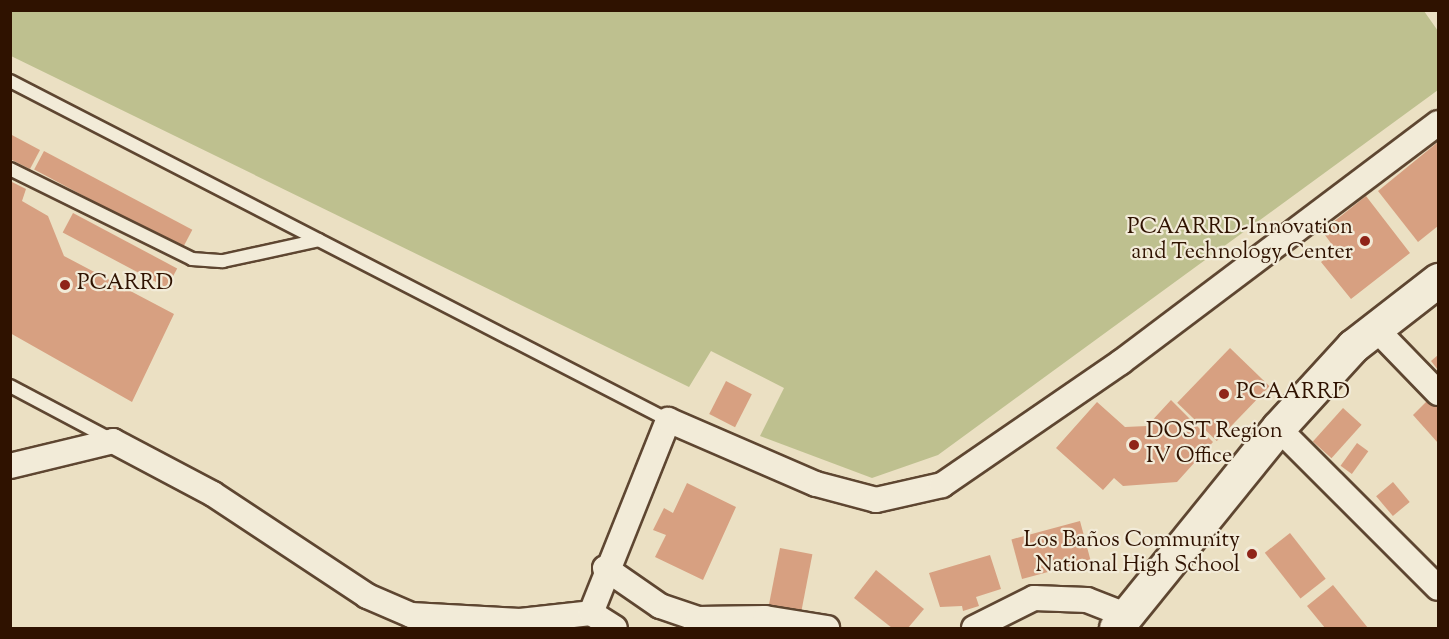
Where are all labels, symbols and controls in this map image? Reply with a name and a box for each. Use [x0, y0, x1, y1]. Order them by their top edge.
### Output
place label: PCAARRD-Innovation and Technology Center [1127, 215, 1353, 266]
marker: PCAARRD-Innovation and Technology Center [1358, 234, 1372, 248]
place label: PCARRD [77, 272, 173, 298]
marker: PCARRD [58, 278, 72, 292]
place label: PCAARRD [1236, 381, 1350, 407]
marker: PCAARRD [1217, 387, 1231, 401]
place label: DOST Region IV Office [1146, 419, 1283, 470]
marker: DOST Region IV Office [1127, 438, 1141, 452]
place label: Los Baños Community National High School [1024, 528, 1240, 580]
marker: Los Baños Community National High School [1245, 547, 1259, 561]

